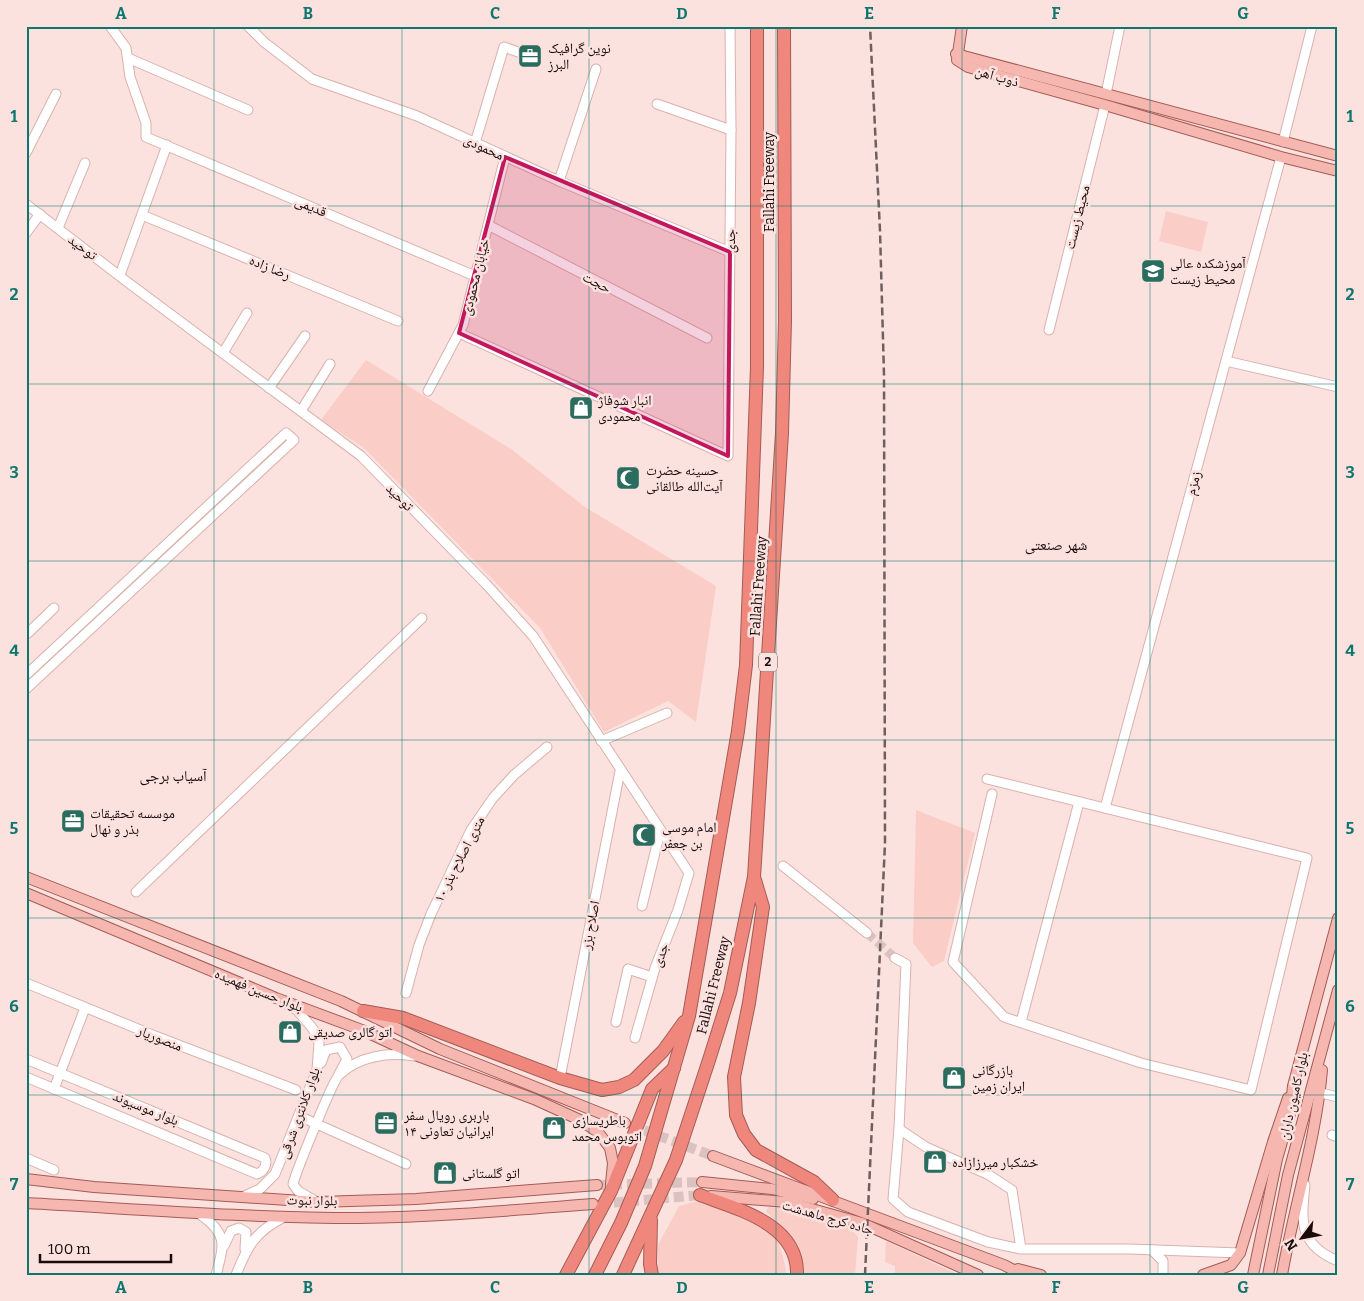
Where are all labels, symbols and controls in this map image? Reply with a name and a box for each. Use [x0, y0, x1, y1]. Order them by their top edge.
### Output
text: A [115, 4, 127, 23]
text: B [303, 4, 313, 23]
text: C [490, 4, 500, 23]
text: D [676, 4, 688, 23]
text: E [864, 4, 874, 23]
text: F [1052, 4, 1061, 23]
text: G [1237, 4, 1249, 23]
place label: نوین گرافیک البرز [547, 40, 611, 73]
office icon: نوین گرافیک البرز [517, 43, 543, 69]
street label: ذوب آهن [973, 62, 1021, 91]
text: 1 [11, 107, 18, 126]
text: 1 [1347, 107, 1354, 126]
street label: محمودی [461, 131, 507, 164]
street label: Fallahi Freeway [761, 131, 778, 232]
street label: محیط زیست [1061, 183, 1094, 251]
street label: قدیمی [292, 192, 329, 221]
street label: جدی [722, 229, 739, 253]
street label: توحید [65, 231, 101, 264]
street label: خیابان محمودی [458, 237, 493, 317]
street label: رضا زاده [247, 252, 293, 283]
place label: آموزشکده عالی محیط زیست [1170, 255, 1246, 288]
school or university icon: آموزشکده عالی محیط زیست [1140, 258, 1166, 284]
street label: حجت [580, 268, 614, 297]
text: 2 [9, 285, 19, 304]
text: 2 [1345, 285, 1355, 304]
place label: انبار شوفاژ محمودی [597, 392, 652, 425]
shop icon: انبار شوفاژ محمودی [568, 395, 594, 421]
place label: حسینه حضرت آیت‌الله طالقانی [646, 462, 723, 495]
text: 3 [9, 463, 19, 482]
text: 3 [1345, 463, 1355, 482]
mosque icon: حسینه حضرت آیت‌الله طالقانی [615, 465, 641, 491]
street label: زمزم [1182, 469, 1206, 497]
street label: توحید [382, 480, 417, 515]
street label: Fallahi Freeway [747, 535, 771, 637]
district label: شهر صنعتی [1025, 536, 1087, 555]
text: 4 [9, 641, 19, 660]
text: 4 [1345, 641, 1355, 660]
road number: 2 [759, 652, 777, 672]
district label: آسیاب برجی [139, 767, 208, 786]
place label: موسسه تحقیقات بذر و نهال [90, 805, 175, 838]
office icon: موسسه تحقیقات بذر و نهال [60, 808, 86, 834]
street label: ۱۰ متری اصلاح بذر [430, 813, 489, 906]
text: 5 [10, 819, 19, 838]
place label: امام موسی بن جعفر [661, 819, 717, 852]
text: 5 [1346, 819, 1355, 838]
mosque icon: امام موسی بن جعفر [631, 822, 657, 848]
street label: اصلاح بزر [577, 899, 605, 952]
street label: Fallahi Freeway [693, 934, 734, 1036]
street label: جدی [648, 941, 673, 970]
street label: بلوار حسین فهمیده [212, 965, 306, 1016]
text: 6 [9, 997, 19, 1016]
text: 6 [1345, 997, 1355, 1016]
shop icon: اتو گالری صدیقی [277, 1019, 303, 1045]
street label: منصوریار [134, 1021, 185, 1055]
place label: اتو گالری صدیقی [308, 1024, 392, 1041]
street label: بلوار کامیون داران [1275, 1050, 1312, 1142]
place label: بازرگانی ایران زمین [972, 1062, 1025, 1095]
street label: بلوار کلانتری شرقی [275, 1065, 324, 1161]
shop icon: بازرگانی ایران زمین [941, 1065, 967, 1091]
street label: بلوار موسیوند [110, 1088, 181, 1129]
place label: باربری رویال سفر ایرانیان تعاونی ۱۴ [403, 1107, 494, 1140]
office icon: باربری رویال سفر ایرانیان تعاونی ۱۴ [373, 1110, 399, 1136]
place label: باطریسازی اتوبوس محمد [572, 1112, 642, 1145]
shop icon: باطریسازی اتوبوس محمد [541, 1115, 567, 1141]
shop icon: خشکبار میرزازاده [922, 1149, 948, 1175]
place label: خشکبار میرزازاده [952, 1154, 1039, 1171]
shop icon: اتو گلستانی [432, 1160, 458, 1186]
place label: اتو گلستانی [462, 1165, 520, 1182]
text: 7 [10, 1175, 19, 1194]
text: 7 [1346, 1175, 1355, 1194]
street label: بلوار نبوت [287, 1192, 338, 1209]
street label: جاده کرج ماهدشت [780, 1196, 876, 1240]
north arrow [1276, 1214, 1326, 1264]
scale bar [40, 1231, 171, 1263]
text: N [1281, 1235, 1301, 1254]
text: 100 m [48, 1240, 91, 1258]
text: A [115, 1278, 127, 1297]
text: B [303, 1278, 313, 1297]
text: C [490, 1278, 500, 1297]
text: D [676, 1278, 688, 1297]
text: E [864, 1278, 874, 1297]
text: F [1052, 1278, 1061, 1297]
text: G [1237, 1278, 1249, 1297]

